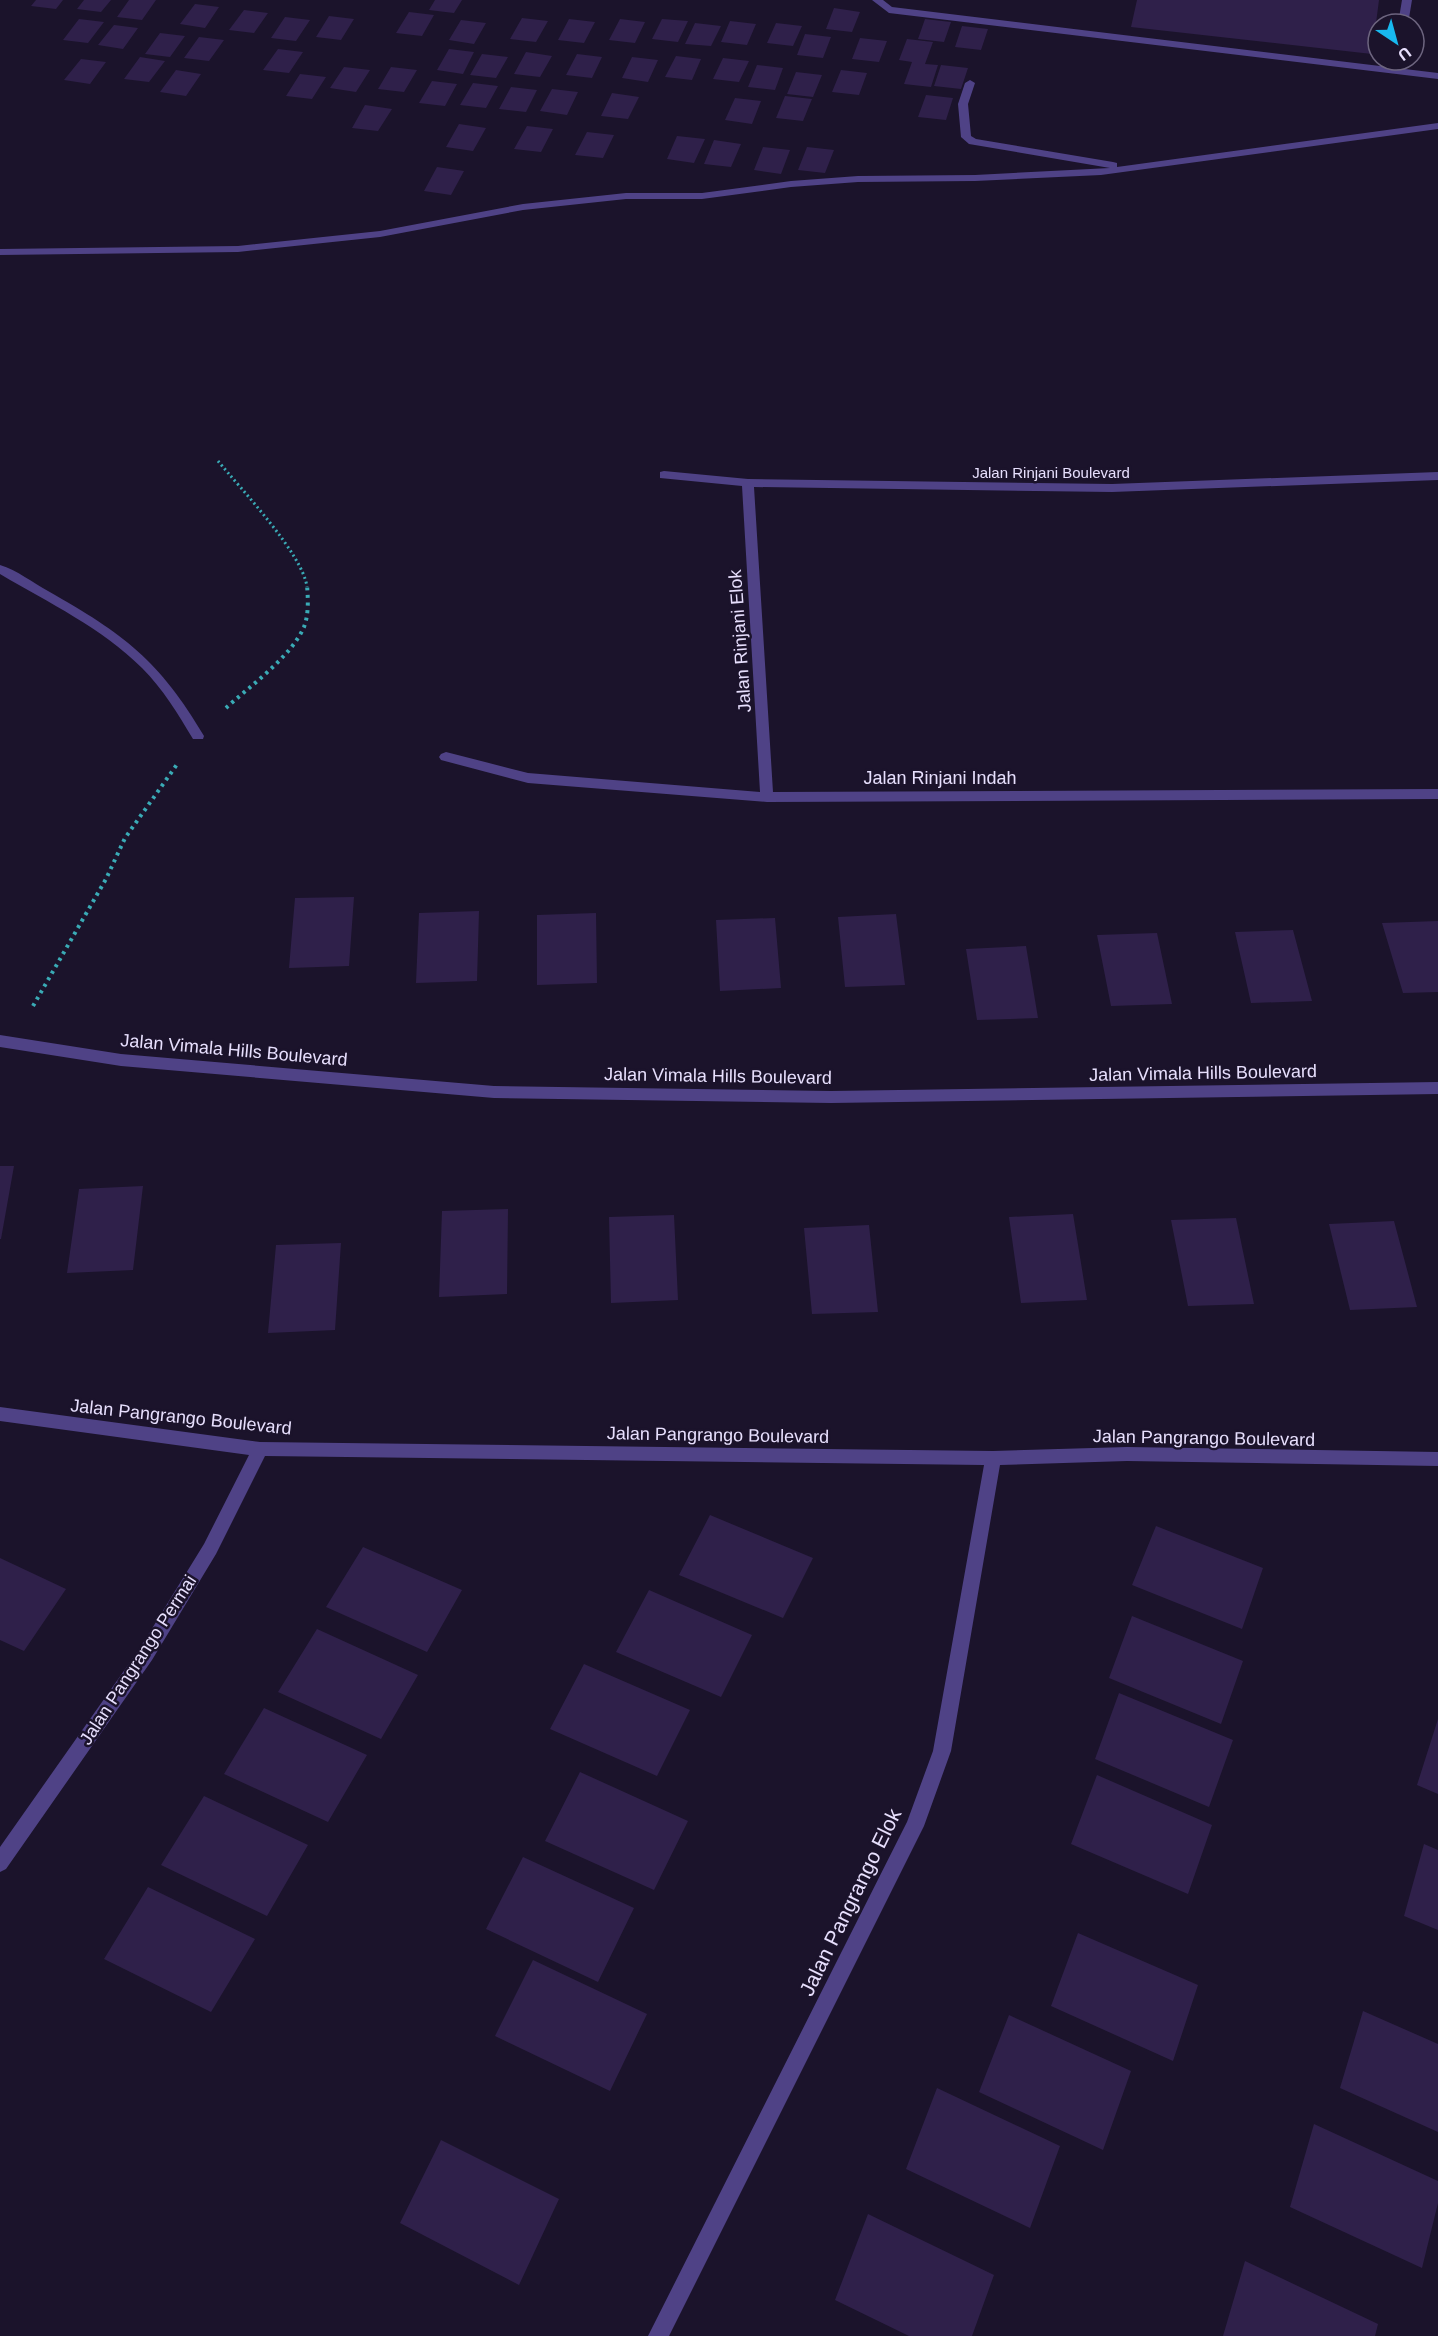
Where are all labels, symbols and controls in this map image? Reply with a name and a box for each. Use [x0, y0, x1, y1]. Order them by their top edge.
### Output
north arrow [1366, 12, 1426, 72]
text: U [1395, 43, 1414, 64]
street label: Jalan Rinjani Boulevard [972, 464, 1130, 481]
street label: Jalan Rinjani Elok [725, 568, 755, 713]
street label: Jalan Rinjani Indah [863, 768, 1017, 788]
street label: Jalan Vimala Hills Boulevard [120, 1030, 348, 1070]
street label: Jalan Vimala Hills Boulevard [1089, 1061, 1317, 1085]
street label: Jalan Vimala Hills Boulevard [604, 1064, 832, 1088]
street label: Jalan Pangrango Boulevard [69, 1395, 293, 1439]
street label: Jalan Pangrango Boulevard [607, 1423, 829, 1447]
street label: Jalan Pangrango Boulevard [1093, 1426, 1315, 1450]
street label: Jalan Pangrango Permai [76, 1571, 200, 1749]
street label: Jalan Pangrango Elok [795, 1804, 906, 1999]

